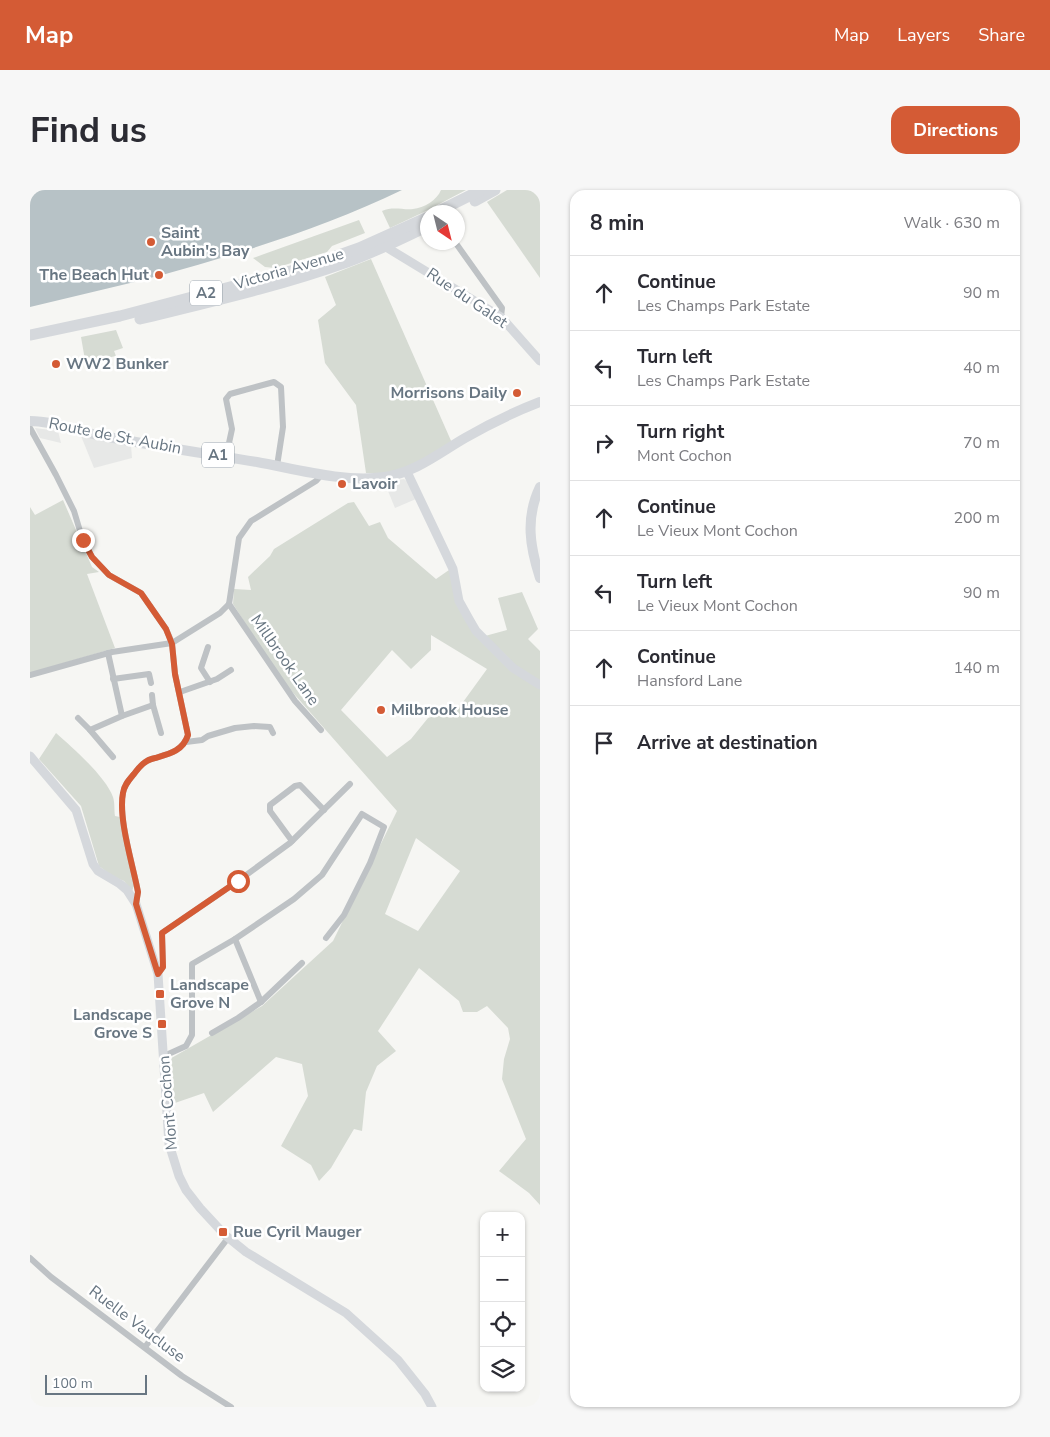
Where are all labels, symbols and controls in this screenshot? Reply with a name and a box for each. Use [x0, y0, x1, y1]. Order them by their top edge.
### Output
text: Map [25, 19, 73, 51]
text: Map [834, 23, 869, 47]
text: Layers [897, 23, 950, 47]
text: Share [978, 23, 1025, 47]
button: Directions [891, 106, 1020, 154]
text: Find us [30, 107, 147, 154]
north arrow [420, 205, 465, 250]
text: 8 min [590, 209, 644, 237]
text: Walk · 630 m [904, 212, 1000, 234]
place label: Saint Aubin's Bay [161, 222, 250, 262]
marker: Saint Aubin's Bay [145, 236, 157, 248]
street label: Victoria Avenue [231, 243, 346, 295]
street label: Rue du Galet [422, 263, 512, 334]
place label: The Beach Hut [39, 264, 150, 286]
marker: The Beach Hut [153, 269, 165, 281]
text: Continue [637, 269, 716, 295]
icon: ahead [590, 279, 618, 307]
road number: A2 [190, 280, 222, 306]
text: 90 m [963, 282, 1000, 304]
text: Les Champs Park Estate [637, 295, 810, 317]
text: Turn left [637, 344, 712, 370]
place label: WW2 Bunker [66, 353, 169, 375]
icon: left [590, 354, 618, 382]
text: 40 m [963, 357, 1000, 379]
marker: WW2 Bunker [50, 358, 62, 370]
text: Les Champs Park Estate [637, 370, 810, 392]
place label: Morrisons Daily [390, 382, 508, 404]
marker: Morrisons Daily [511, 387, 523, 399]
street label: Route de St. Aubin [47, 412, 183, 460]
text: Turn right [637, 419, 724, 445]
icon: right [590, 429, 618, 457]
text: 70 m [963, 432, 1000, 454]
road number: A1 [202, 442, 234, 468]
text: Mont Cochon [637, 445, 732, 467]
place label: Lavoir [352, 473, 398, 495]
marker: Lavoir [336, 478, 348, 490]
text: Continue [637, 494, 716, 520]
icon: ahead [590, 504, 618, 532]
text: 200 m [953, 507, 1000, 529]
text: Le Vieux Mont Cochon [637, 520, 798, 542]
route end [72, 529, 95, 552]
text: Turn left [637, 569, 712, 595]
icon: left [590, 579, 618, 607]
text: 90 m [963, 582, 1000, 604]
text: Le Vieux Mont Cochon [637, 595, 798, 617]
street label: Millbrook Lane [245, 610, 325, 710]
text: Continue [637, 644, 716, 670]
icon: ahead [590, 654, 618, 682]
text: 140 m [953, 657, 1000, 679]
text: Hansford Lane [637, 670, 742, 692]
place label: Milbrook House [391, 699, 509, 721]
marker: Milbrook House [375, 704, 387, 716]
icon: arrive [590, 729, 618, 757]
text: Arrive at destination [637, 730, 818, 756]
route start [227, 870, 250, 893]
place label: Landscape Grove N [170, 974, 249, 1014]
marker: Landscape Grove N [154, 988, 166, 1000]
place label: Landscape Grove S [73, 1004, 152, 1044]
marker: Landscape Grove S [156, 1018, 168, 1030]
street label: Mont Cochon [153, 1055, 183, 1151]
map controls [480, 1212, 525, 1392]
button: + [480, 1212, 525, 1257]
place label: Rue Cyril Mauger [233, 1221, 362, 1243]
marker: Rue Cyril Mauger [217, 1226, 229, 1238]
button: − [480, 1257, 525, 1302]
street label: Ruelle Vaucluse [84, 1281, 190, 1367]
button: locate [480, 1302, 525, 1347]
button: layers [480, 1347, 525, 1392]
scale bar [45, 1372, 148, 1395]
text: 100 m [52, 1374, 93, 1393]

